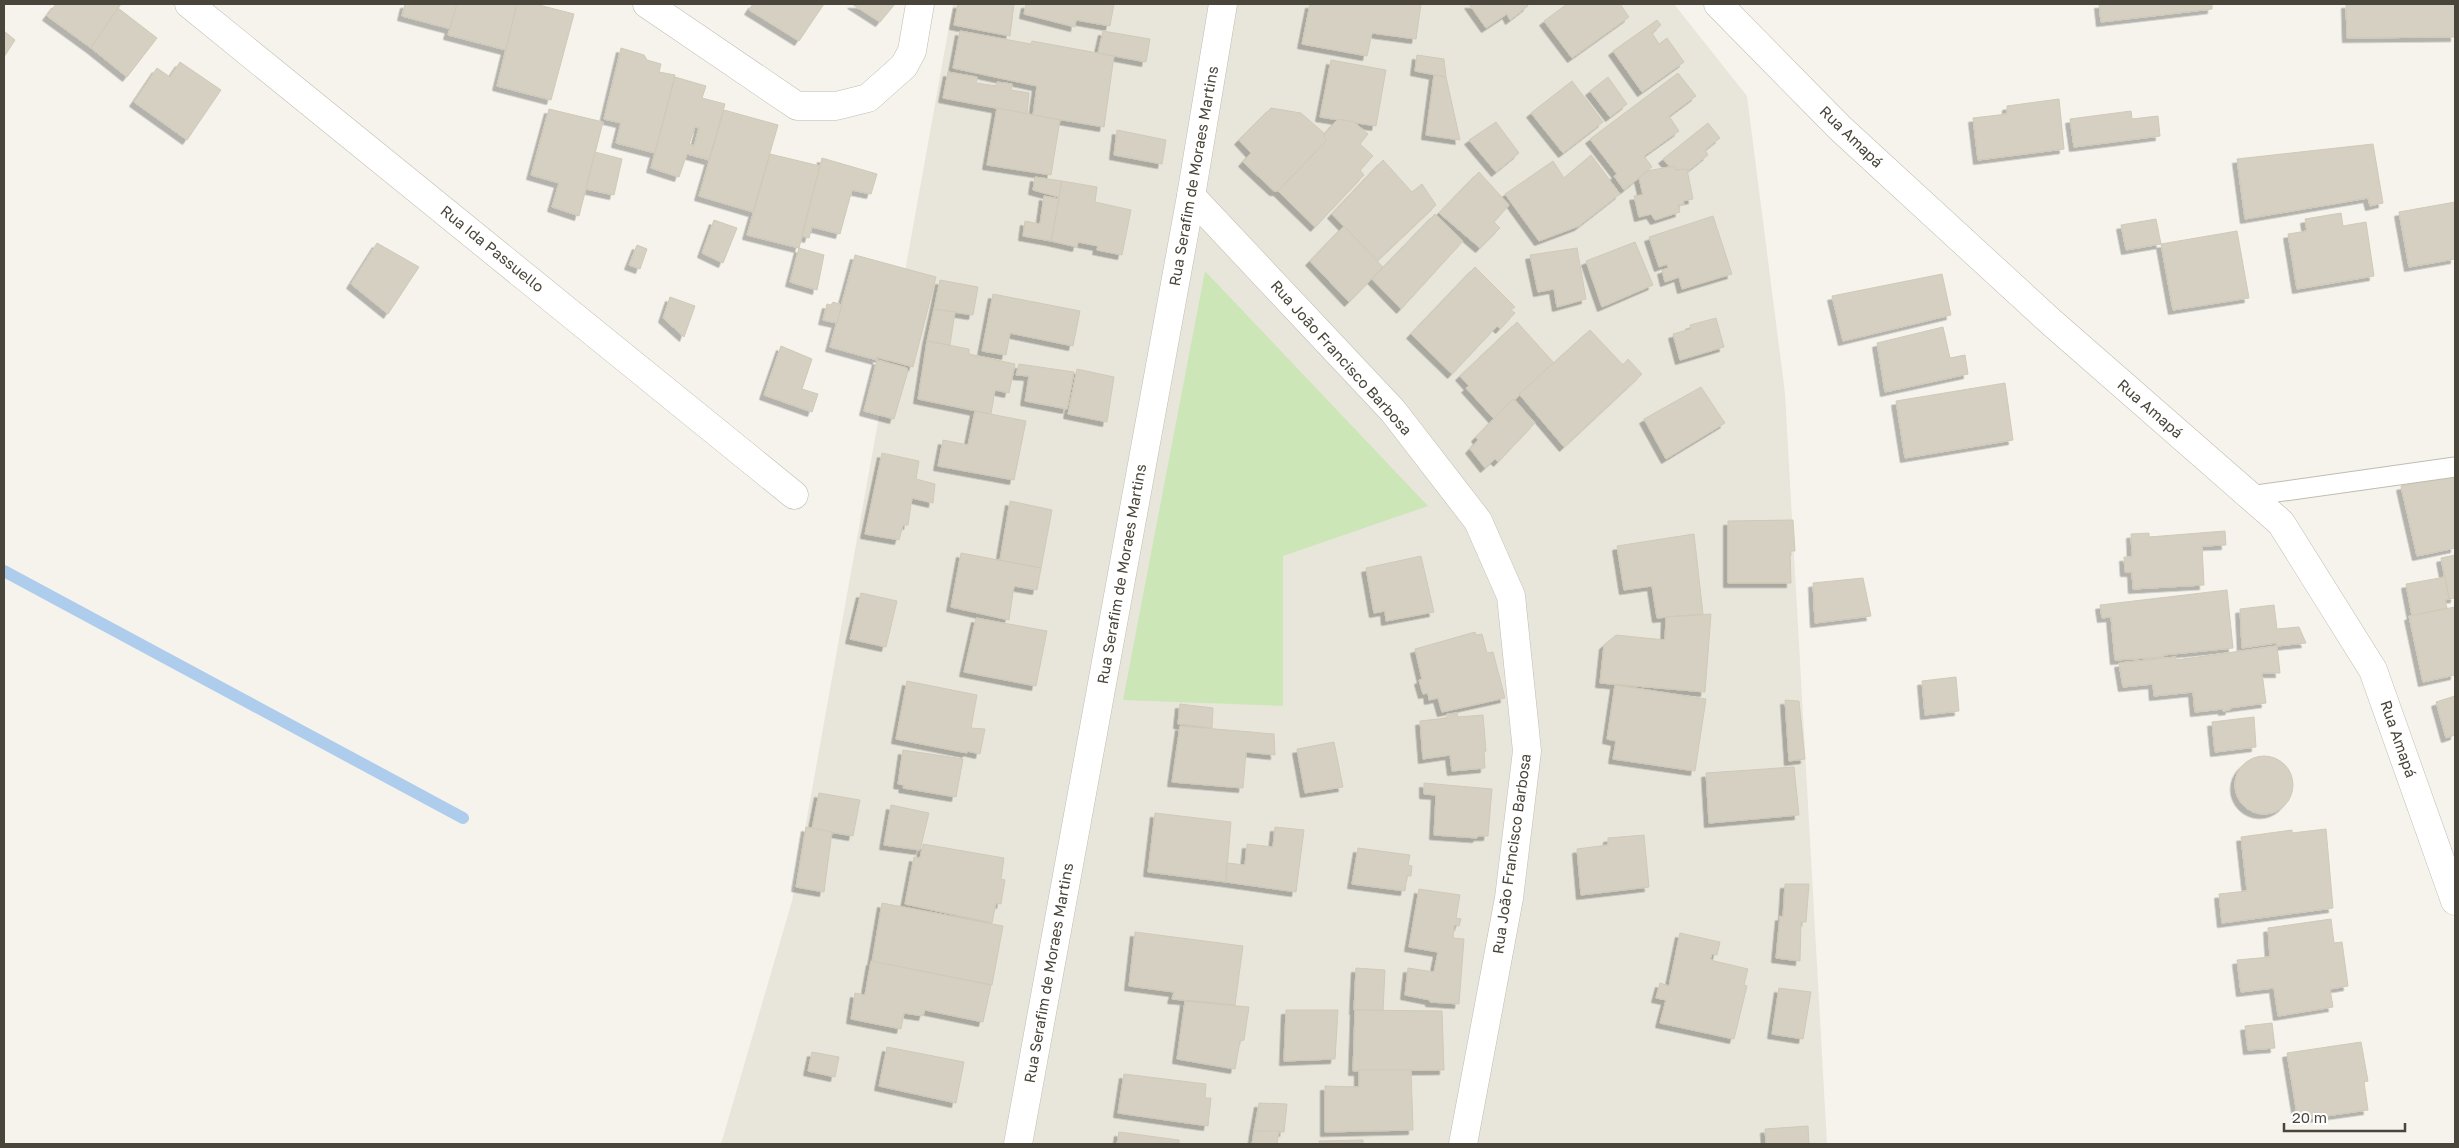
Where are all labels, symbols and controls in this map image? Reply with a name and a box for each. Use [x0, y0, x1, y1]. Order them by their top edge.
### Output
street label: Rua Serafim de Moraes Martins [1165, 64, 1221, 287]
street label: Rua Amapá [1816, 102, 1887, 171]
street label: Rua Ida Passuello [437, 201, 548, 295]
street label: Rua João Francisco Barbosa [1267, 276, 1416, 438]
street label: Rua Amapá [2114, 375, 2187, 442]
street label: Rua Serafim de Moraes Martins [1093, 462, 1149, 685]
street label: Rua Amapá [2377, 698, 2421, 780]
street label: Rua João Francisco Barbosa [1488, 753, 1534, 955]
street label: Rua Serafim de Moraes Martins [1020, 861, 1076, 1084]
scale bar [2284, 1100, 2405, 1132]
text: 20 m [2292, 1108, 2327, 1126]

